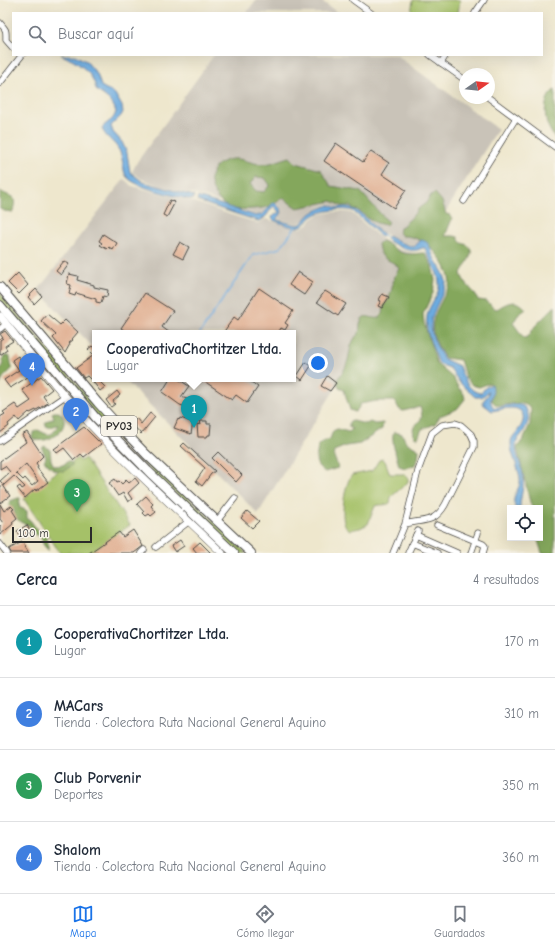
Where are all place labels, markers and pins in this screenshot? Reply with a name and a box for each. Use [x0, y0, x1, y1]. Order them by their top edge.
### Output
pin: 4 [19, 353, 45, 386]
pin: 1 [181, 395, 207, 428]
pin: 2 [63, 398, 89, 431]
pin: 3 [64, 479, 90, 512]

